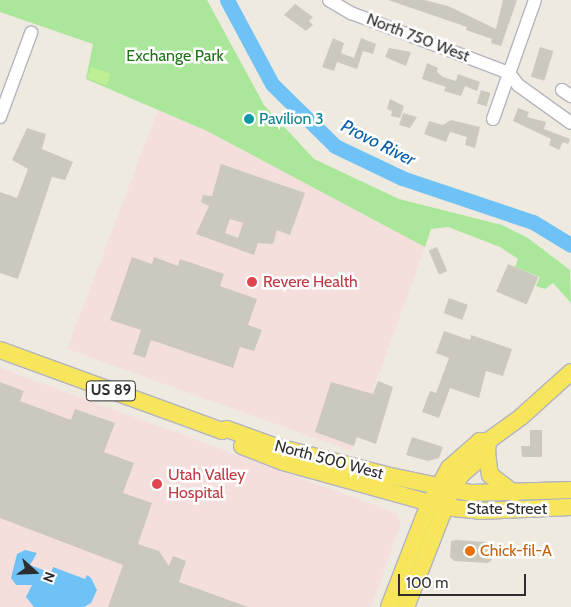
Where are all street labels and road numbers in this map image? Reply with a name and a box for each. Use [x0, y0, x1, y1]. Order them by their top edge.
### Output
street label: North 750 West [364, 10, 472, 66]
road number: US 89 [85, 378, 137, 404]
street label: North 500 West [272, 436, 386, 484]
street label: State Street [467, 499, 547, 519]

